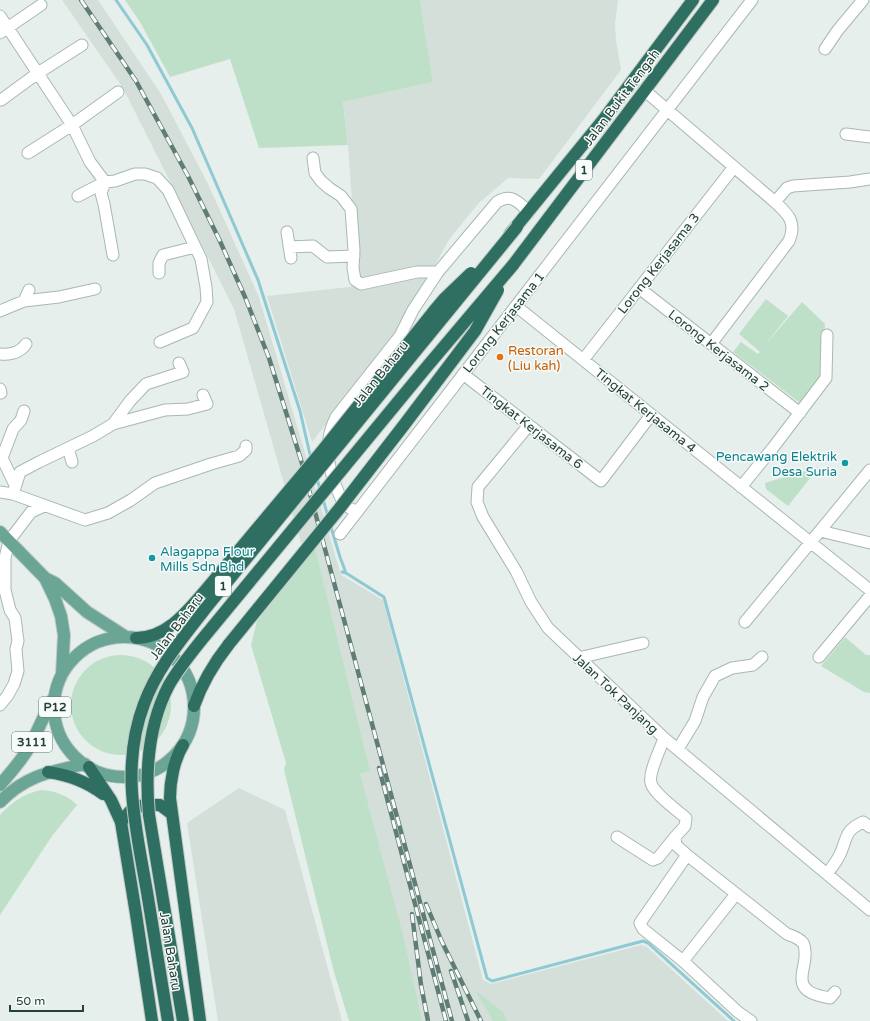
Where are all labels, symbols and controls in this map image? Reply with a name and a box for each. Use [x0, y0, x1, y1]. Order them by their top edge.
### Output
street label: Jalan Bukit Tengah [580, 46, 663, 149]
road number: 1 [576, 160, 592, 180]
street label: Lorong Kerjasama 3 [614, 210, 703, 317]
street label: Lorong Kerjasama 1 [459, 269, 548, 376]
street label: Lorong Kerjasama 2 [665, 306, 772, 395]
street label: Jalan Baharu [350, 338, 412, 410]
place label: Restoran (Liu kah) [508, 343, 564, 374]
marker: Restoran (Liu kah) [495, 352, 505, 362]
street label: Tingkat Kerjasama 4 [592, 365, 699, 457]
street label: Tingkat Kerjasama 6 [477, 383, 586, 473]
place label: Pencawang Elektrik Desa Suria [716, 449, 837, 480]
marker: Pencawang Elektrik Desa Suria [840, 458, 850, 468]
place label: Alagappa Flour Mills Sdn Bhd [160, 544, 255, 575]
marker: Alagappa Flour Mills Sdn Bhd [147, 553, 157, 563]
road number: 1 [215, 576, 231, 596]
street label: Jalan Baharu [146, 590, 207, 663]
street label: Jalan Tok Panjang [569, 650, 661, 737]
road number: P12 [39, 697, 71, 717]
road number: 3111 [12, 732, 52, 752]
street label: Jalan Baharu [156, 911, 184, 992]
scale bar [10, 987, 83, 1013]
text: 50 m [16, 994, 45, 1008]

